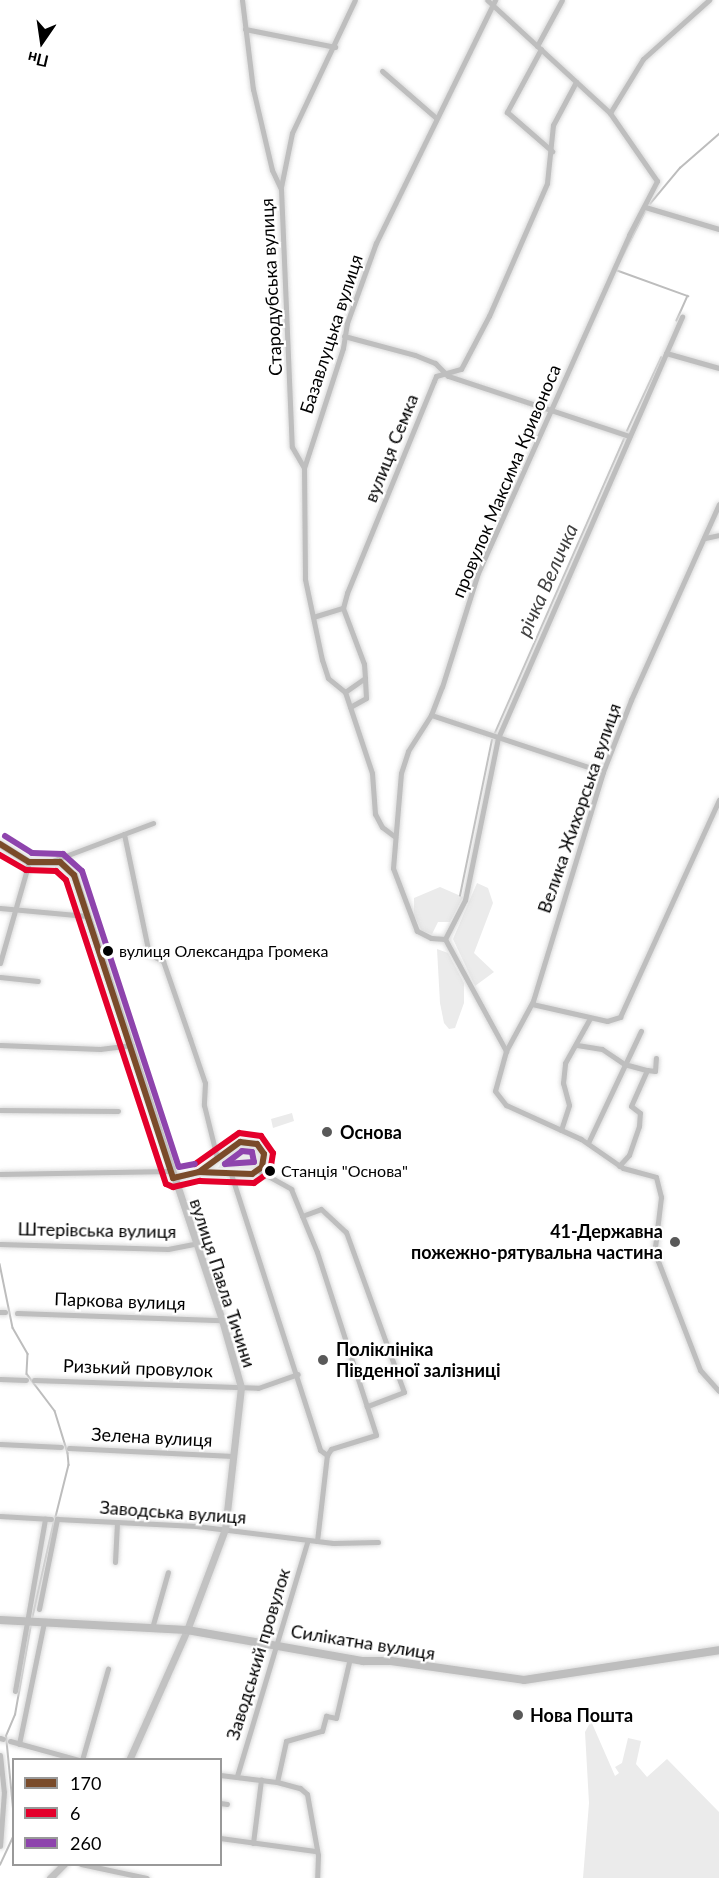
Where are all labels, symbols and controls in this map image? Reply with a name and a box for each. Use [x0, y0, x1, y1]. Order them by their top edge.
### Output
north arrow [12, 12, 72, 72]
text: Пн [26, 48, 50, 72]
street label: Стародубська вулиця [256, 198, 286, 376]
street label: Базавлуцька вулиця [295, 252, 367, 416]
street label: провулок Максима Кривоноса [447, 361, 565, 601]
street label: вулиця Семка [360, 391, 422, 505]
water label: річка Величка [511, 520, 583, 640]
street label: Велика Жихорська вулиця [533, 700, 625, 916]
place label: вулиця Олександра Громека [119, 941, 329, 961]
marker: вулиця Олександра Громека [102, 945, 114, 957]
place label: Основа [340, 1121, 402, 1143]
marker: Основа [318, 1123, 336, 1141]
place label: Станція "Основа" [281, 1161, 408, 1181]
marker: Станція "Основа" [264, 1165, 276, 1177]
street label: вулиця Павла Тичини [185, 1196, 261, 1370]
street label: Штерівська вулиця [18, 1218, 176, 1242]
place label: 41-Державна пожежно-рятувальна частина [411, 1221, 663, 1264]
marker: 41-Державна пожежно-рятувальна частина [668, 1235, 682, 1249]
street label: Паркова вулиця [54, 1288, 186, 1314]
place label: Поліклініка Південної залізниці [336, 1339, 501, 1382]
marker: Поліклініка Південної залізниці [314, 1351, 332, 1369]
street label: Ризький провулок [63, 1355, 213, 1381]
street label: Зелена вулиця [91, 1423, 213, 1451]
street label: Заводська вулиця [99, 1496, 247, 1528]
street label: Заводський провулок [222, 1566, 294, 1742]
street label: Силікатна вулиця [289, 1620, 437, 1664]
place label: Нова Пошта [530, 1704, 633, 1726]
marker: Нова Пошта [511, 1708, 525, 1722]
legend [12, 1758, 222, 1866]
text: 170 [70, 1772, 101, 1794]
text: 6 [70, 1802, 80, 1824]
text: 260 [70, 1832, 101, 1854]

